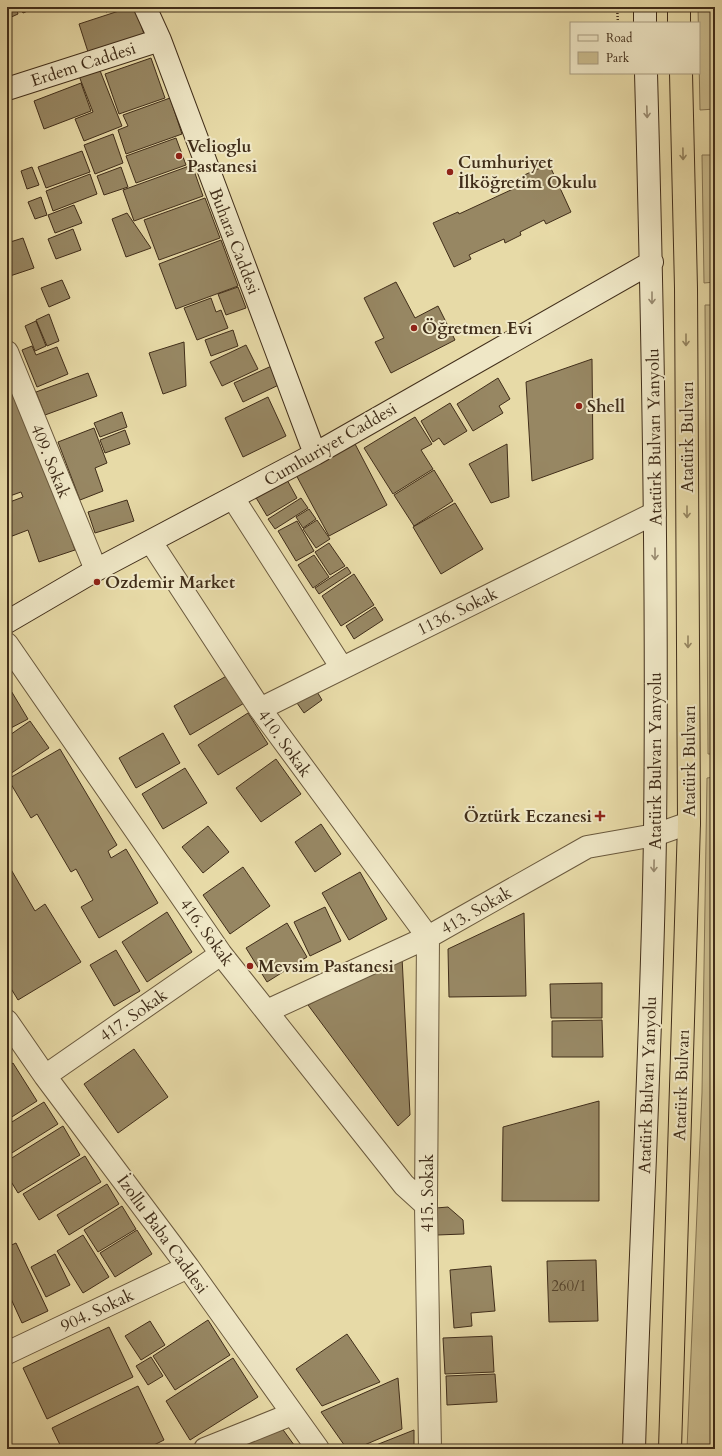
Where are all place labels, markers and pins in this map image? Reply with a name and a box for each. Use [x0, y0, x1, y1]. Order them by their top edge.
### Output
place label: Velioglu Pastanesi [187, 135, 257, 178]
marker: Velioglu Pastanesi [174, 151, 184, 161]
place label: Cumhuriyet İlköğretim Okulu [458, 151, 597, 194]
marker: Cumhuriyet İlköğretim Okulu [445, 167, 455, 177]
place label: Öğretmen Evi [422, 317, 532, 340]
marker: Öğretmen Evi [409, 323, 419, 333]
place label: Shell [587, 395, 625, 418]
marker: Shell [574, 401, 584, 411]
place label: Ozdemir Market [105, 571, 235, 594]
marker: Ozdemir Market [92, 577, 102, 587]
place label: Öztürk Eczanesi [464, 805, 592, 828]
marker: Öztürk Eczanesi [595, 811, 605, 821]
place label: Mevsim Pastanesi [258, 955, 394, 978]
marker: Mevsim Pastanesi [245, 961, 255, 971]

